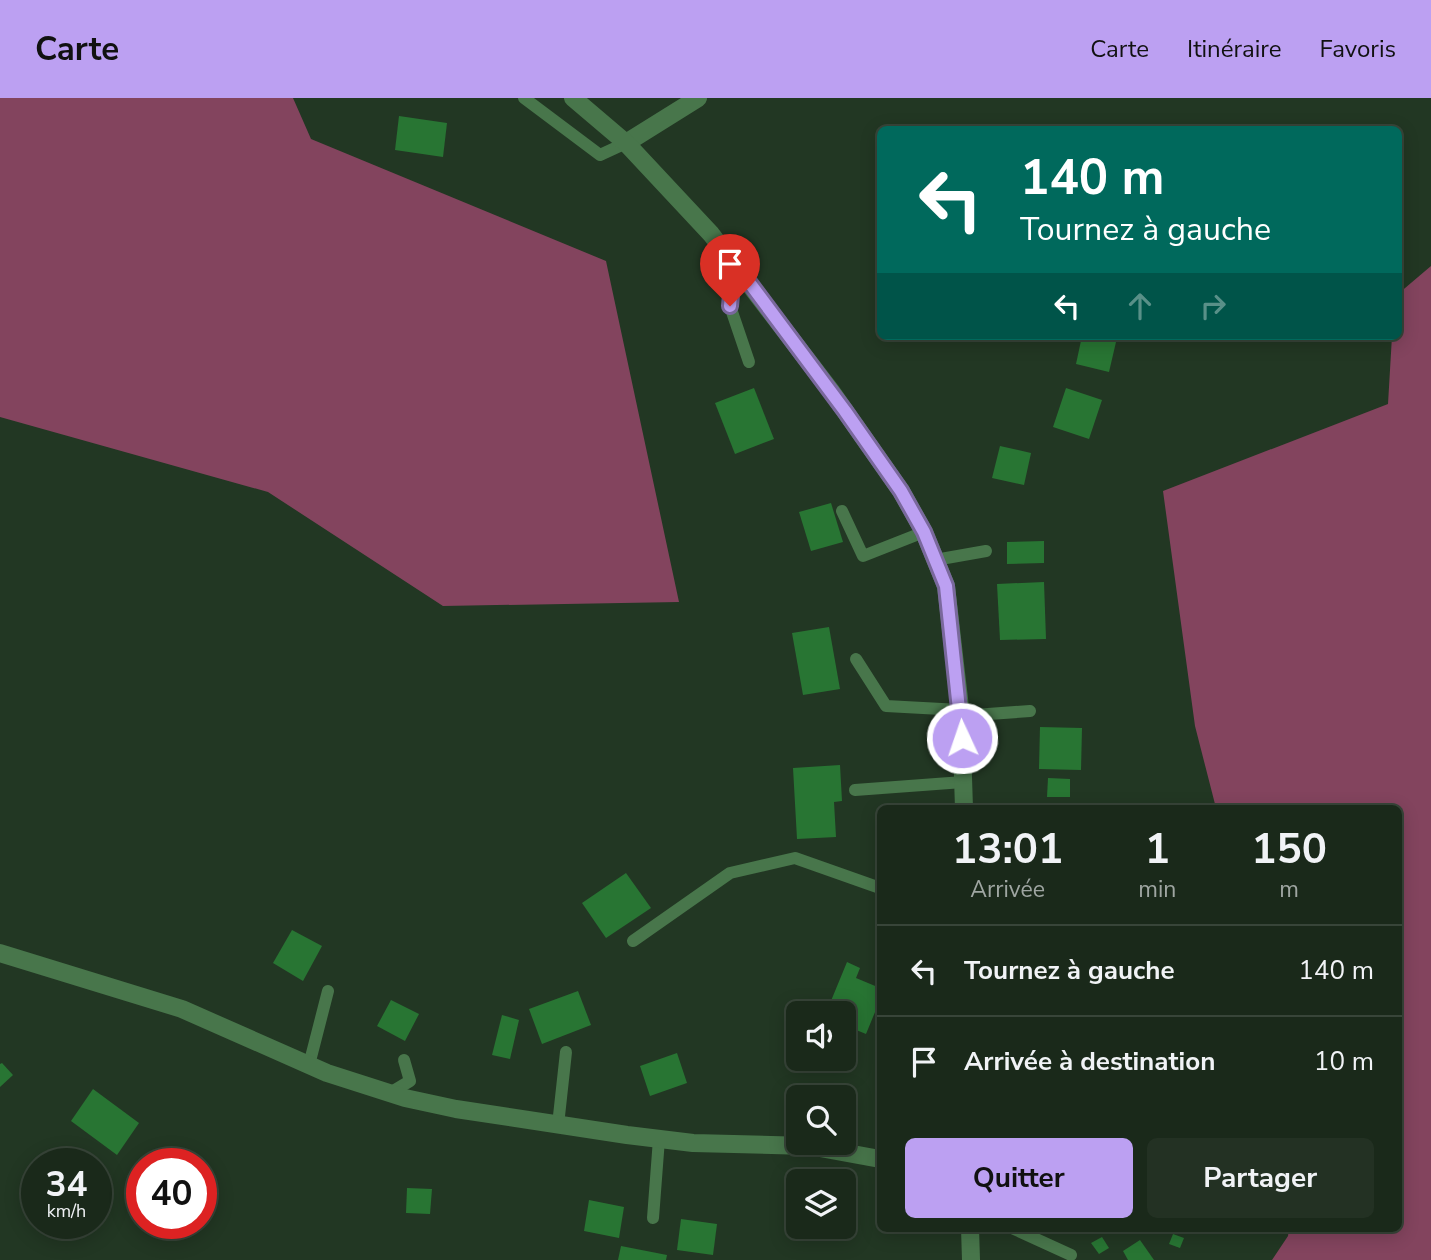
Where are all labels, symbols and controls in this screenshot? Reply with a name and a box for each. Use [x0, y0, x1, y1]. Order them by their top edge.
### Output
text: Carte [35, 27, 119, 72]
text: Carte [1090, 33, 1149, 65]
text: Itinéraire [1187, 33, 1281, 65]
text: Favoris [1319, 33, 1396, 65]
text: 140 m [1020, 144, 1164, 211]
icon: left [905, 154, 996, 245]
text: Tournez à gauche [1020, 208, 1271, 251]
pin [700, 234, 760, 306]
icon: arrive [711, 245, 749, 283]
icon: left [1048, 287, 1086, 325]
icon: ahead [1121, 287, 1159, 325]
icon: right [1194, 287, 1232, 325]
position arrow [925, 701, 999, 775]
text: 13:01 [952, 821, 1063, 878]
text: 1 [1145, 821, 1170, 878]
text: 150 [1251, 821, 1327, 878]
text: Arrivée [970, 874, 1045, 905]
text: min [1138, 874, 1176, 905]
text: m [1279, 874, 1299, 905]
icon: left [905, 952, 943, 990]
text: Tournez à gauche [964, 953, 1175, 988]
text: 140 m [1298, 953, 1374, 988]
map controls [786, 1001, 856, 1239]
button: sound [786, 1001, 856, 1071]
icon: arrive [905, 1043, 943, 1081]
text: Arrivée à destination [964, 1044, 1215, 1079]
text: 10 m [1314, 1044, 1374, 1079]
button: search [786, 1085, 856, 1155]
button: Quitter [905, 1138, 1133, 1218]
button: Partager [1147, 1138, 1374, 1218]
speed limit sign: 40 [126, 1148, 217, 1239]
text: 34 [45, 1161, 88, 1208]
button: layers [786, 1169, 856, 1239]
text: km/h [47, 1199, 86, 1223]

